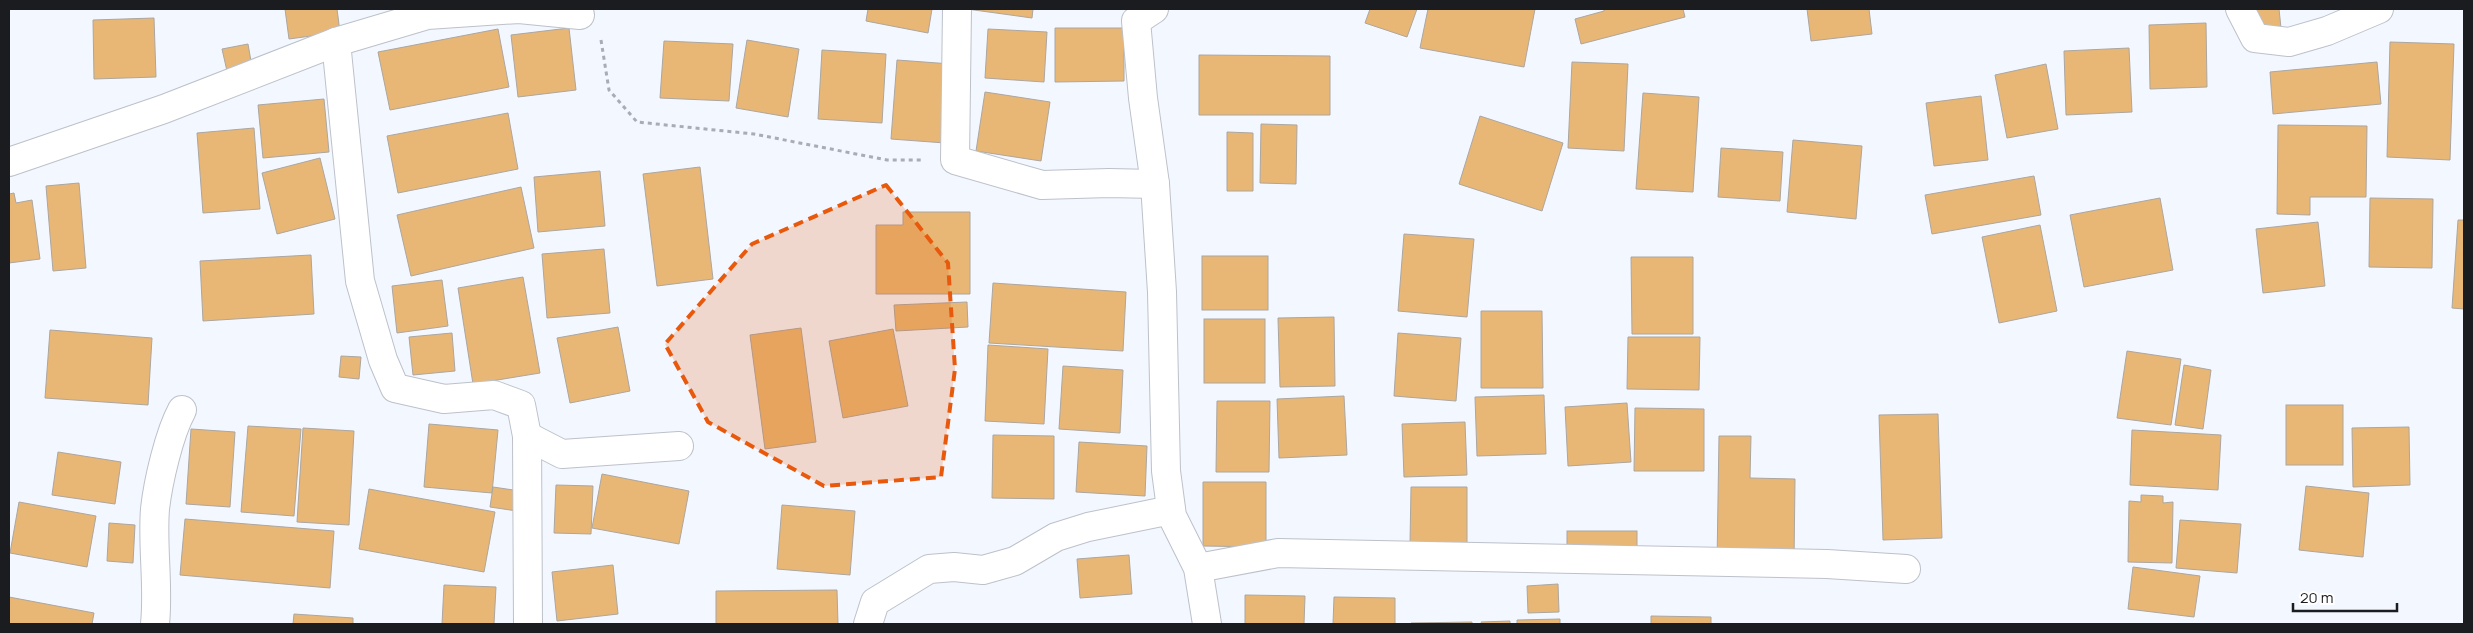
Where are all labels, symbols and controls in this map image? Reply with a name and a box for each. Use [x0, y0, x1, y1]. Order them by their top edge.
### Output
scale bar [2293, 580, 2397, 612]
text: 20 m [2300, 587, 2333, 608]

